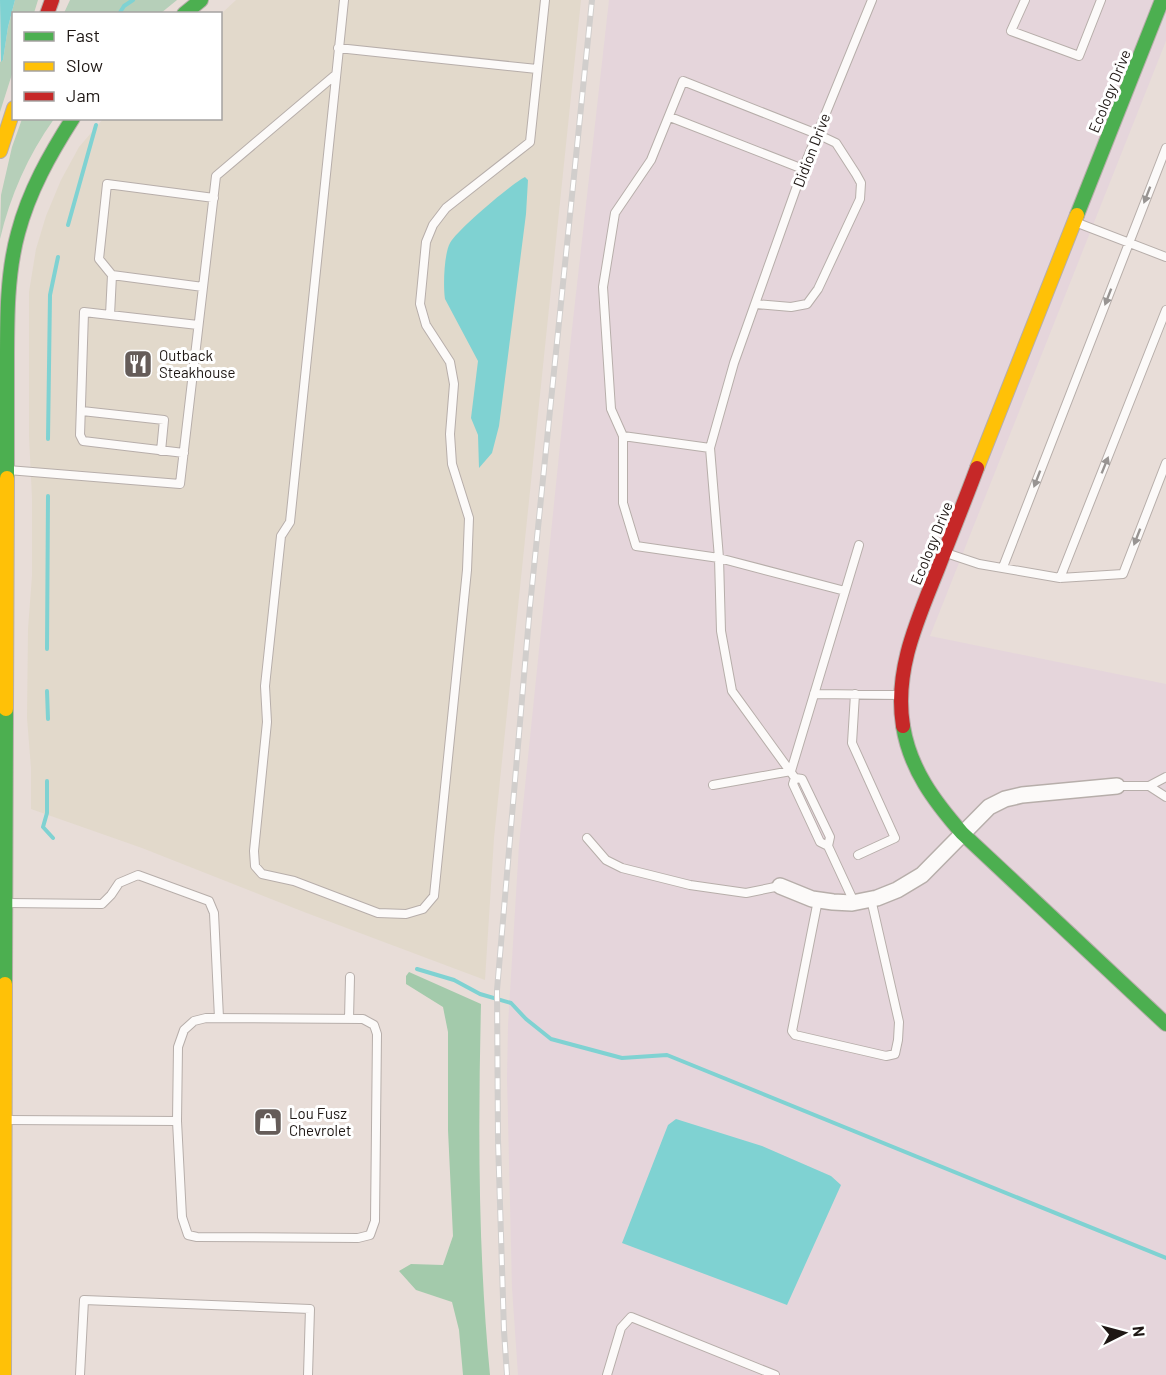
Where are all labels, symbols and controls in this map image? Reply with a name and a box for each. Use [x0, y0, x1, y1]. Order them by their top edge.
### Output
legend [12, 12, 222, 120]
text: Fast [66, 24, 100, 46]
street label: Ecology Drive [1084, 47, 1134, 135]
text: Slow [66, 54, 103, 76]
text: Jam [66, 84, 100, 106]
street label: Didion Drive [789, 110, 833, 190]
one-way arrow [1142, 186, 1152, 204]
one-way arrow [1102, 289, 1112, 307]
place label: Outback Steakhouse [159, 346, 236, 381]
restaurant icon: Outback Steakhouse [122, 348, 154, 380]
one-way arrow [1100, 456, 1110, 474]
one-way arrow [1032, 470, 1041, 488]
street label: Ecology Drive [906, 499, 956, 587]
one-way arrow [1132, 529, 1142, 547]
place label: Lou Fusz Chevrolet [289, 1104, 351, 1139]
shop icon: Lou Fusz Chevrolet [252, 1106, 284, 1138]
north arrow [1094, 1303, 1154, 1363]
text: N [1129, 1325, 1149, 1338]

